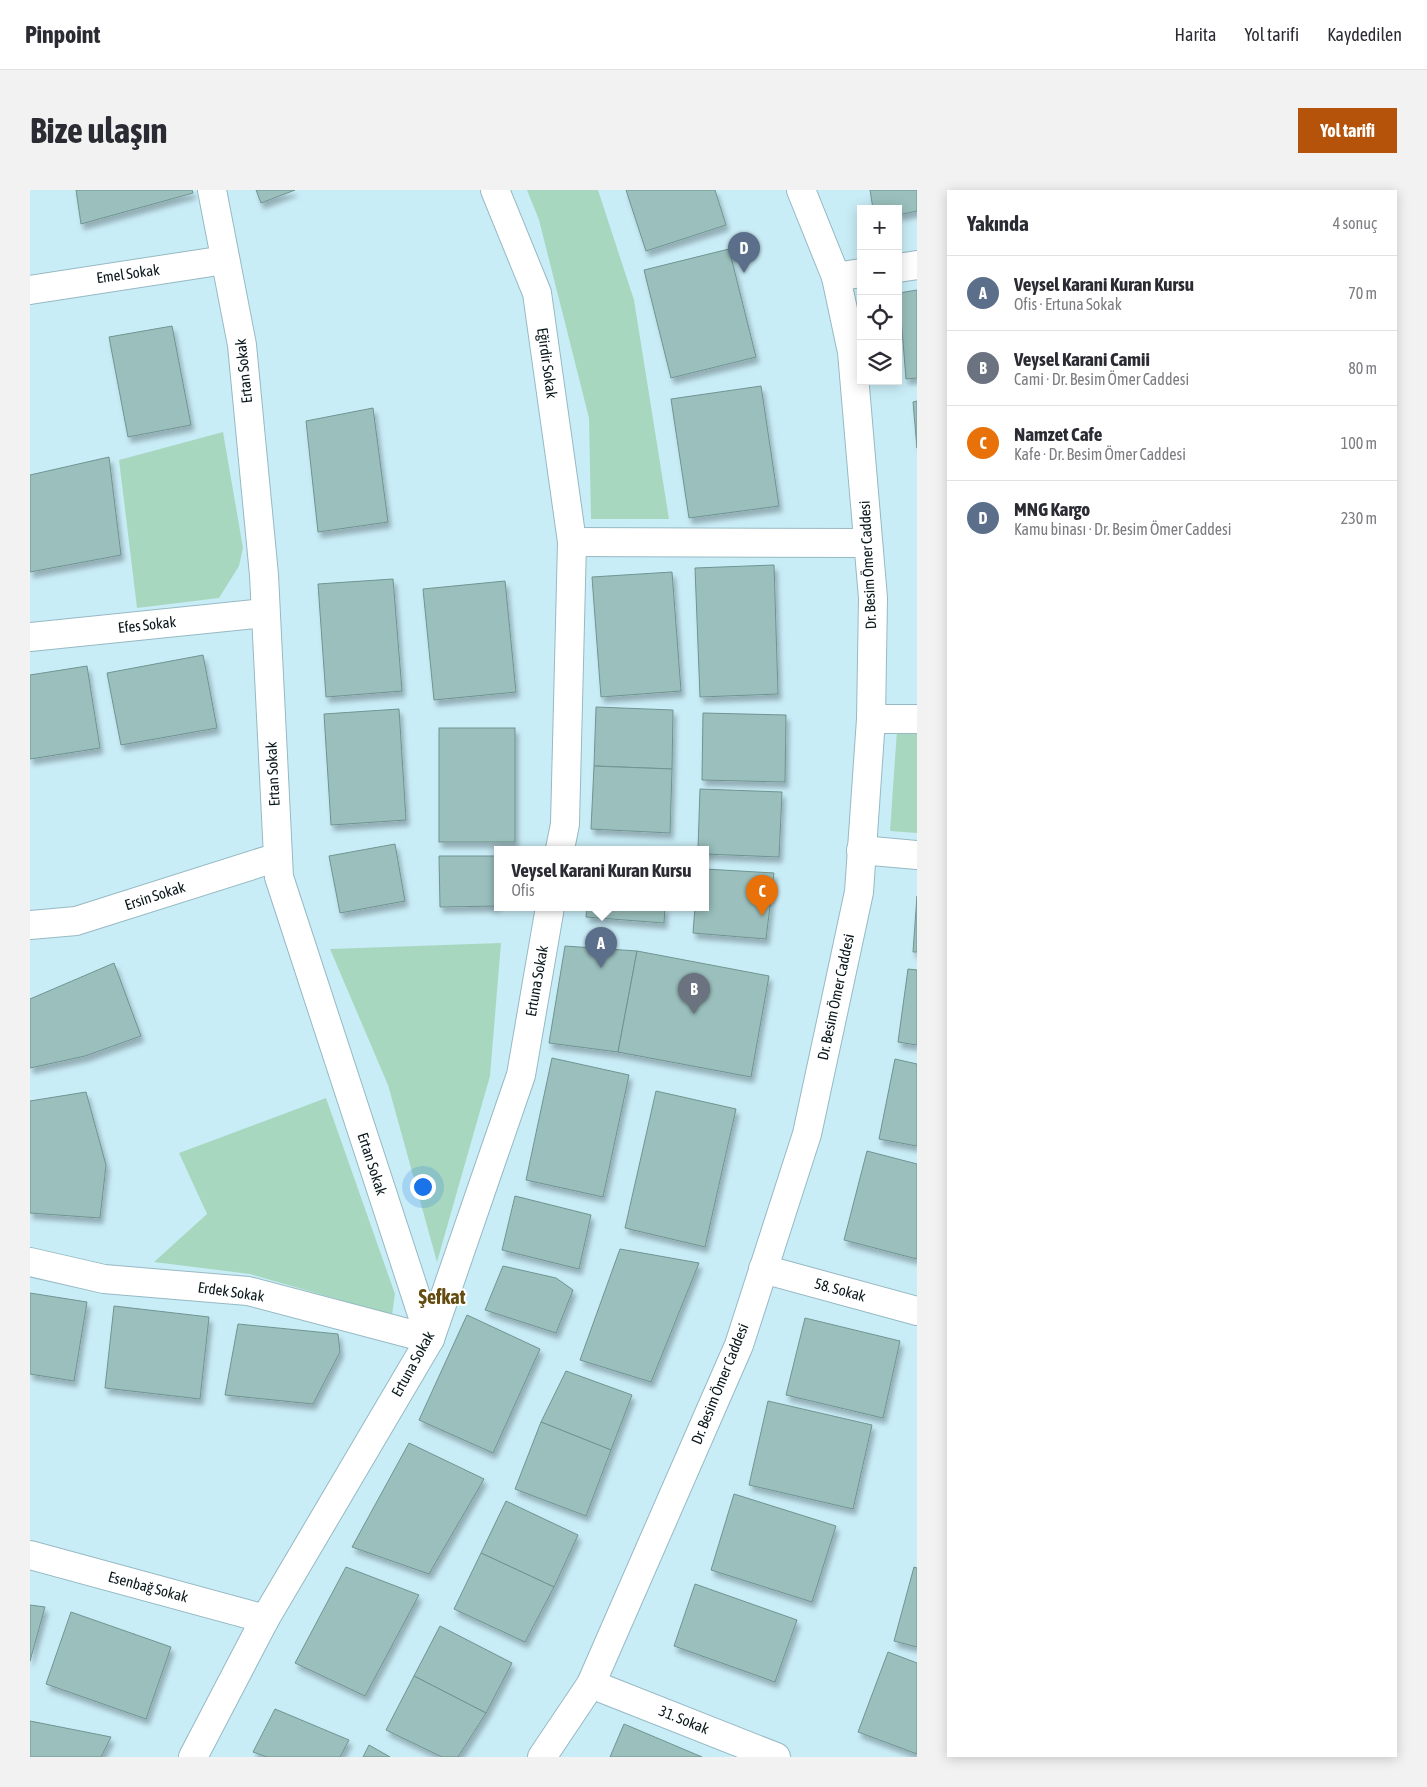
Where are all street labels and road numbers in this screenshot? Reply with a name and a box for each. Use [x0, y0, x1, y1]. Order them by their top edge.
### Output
street label: Emel Sokak [95, 261, 161, 286]
street label: Eğirdir Sokak [534, 326, 561, 400]
street label: Ertan Sokak [232, 338, 255, 404]
street label: Dr. Besim Ömer Caddesi [856, 500, 879, 630]
street label: Efes Sokak [117, 613, 177, 636]
street label: Ertan Sokak [262, 741, 283, 807]
street label: Ersin Sokak [123, 878, 188, 913]
street label: Dr. Besim Ömer Caddesi [814, 932, 857, 1062]
street label: Ertuna Sokak [522, 944, 551, 1018]
street label: Ertan Sokak [354, 1130, 391, 1198]
street label: 58. Sokak [813, 1275, 868, 1305]
street label: Erdek Sokak [197, 1278, 266, 1305]
street label: Dr. Besim Ömer Caddesi [688, 1321, 752, 1447]
street label: Ertuna Sokak [388, 1328, 438, 1399]
street label: Esenbağ Sokak [106, 1568, 190, 1605]
street label: 31. Sokak [657, 1702, 712, 1737]

